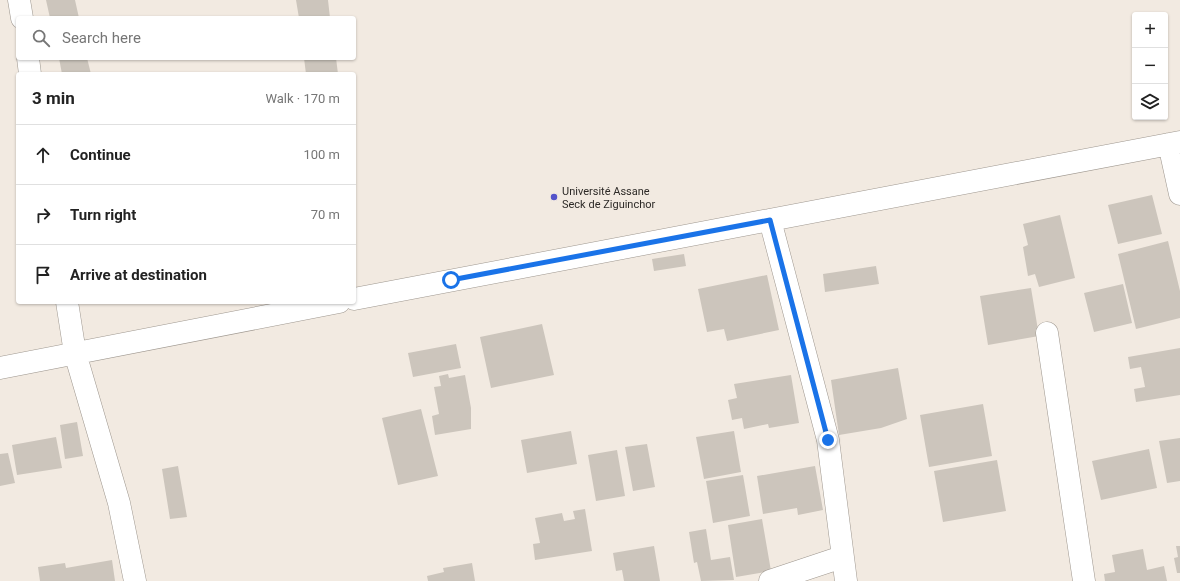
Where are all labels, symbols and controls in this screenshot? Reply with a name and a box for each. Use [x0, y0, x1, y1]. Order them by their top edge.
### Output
map controls [1132, 12, 1168, 120]
button: + [1132, 12, 1168, 48]
search box [16, 16, 356, 60]
icon: search [30, 27, 52, 49]
text: Search here [62, 29, 141, 47]
button: − [1132, 48, 1168, 84]
button: layers [1132, 84, 1168, 120]
text: 3 min [32, 88, 75, 108]
text: Walk · 170 m [265, 91, 340, 106]
icon: ahead [32, 144, 54, 166]
text: Continue [70, 146, 131, 164]
text: 100 m [303, 147, 340, 162]
place label: Université Assane Seck de Ziguinchor [562, 185, 656, 211]
marker: Université Assane Seck de Ziguinchor [549, 192, 559, 202]
icon: right [32, 204, 54, 226]
text: Turn right [70, 206, 136, 224]
text: 70 m [311, 207, 340, 222]
icon: arrive [32, 264, 54, 286]
text: Arrive at destination [70, 266, 207, 284]
route start [442, 271, 460, 289]
route end [819, 431, 837, 449]

